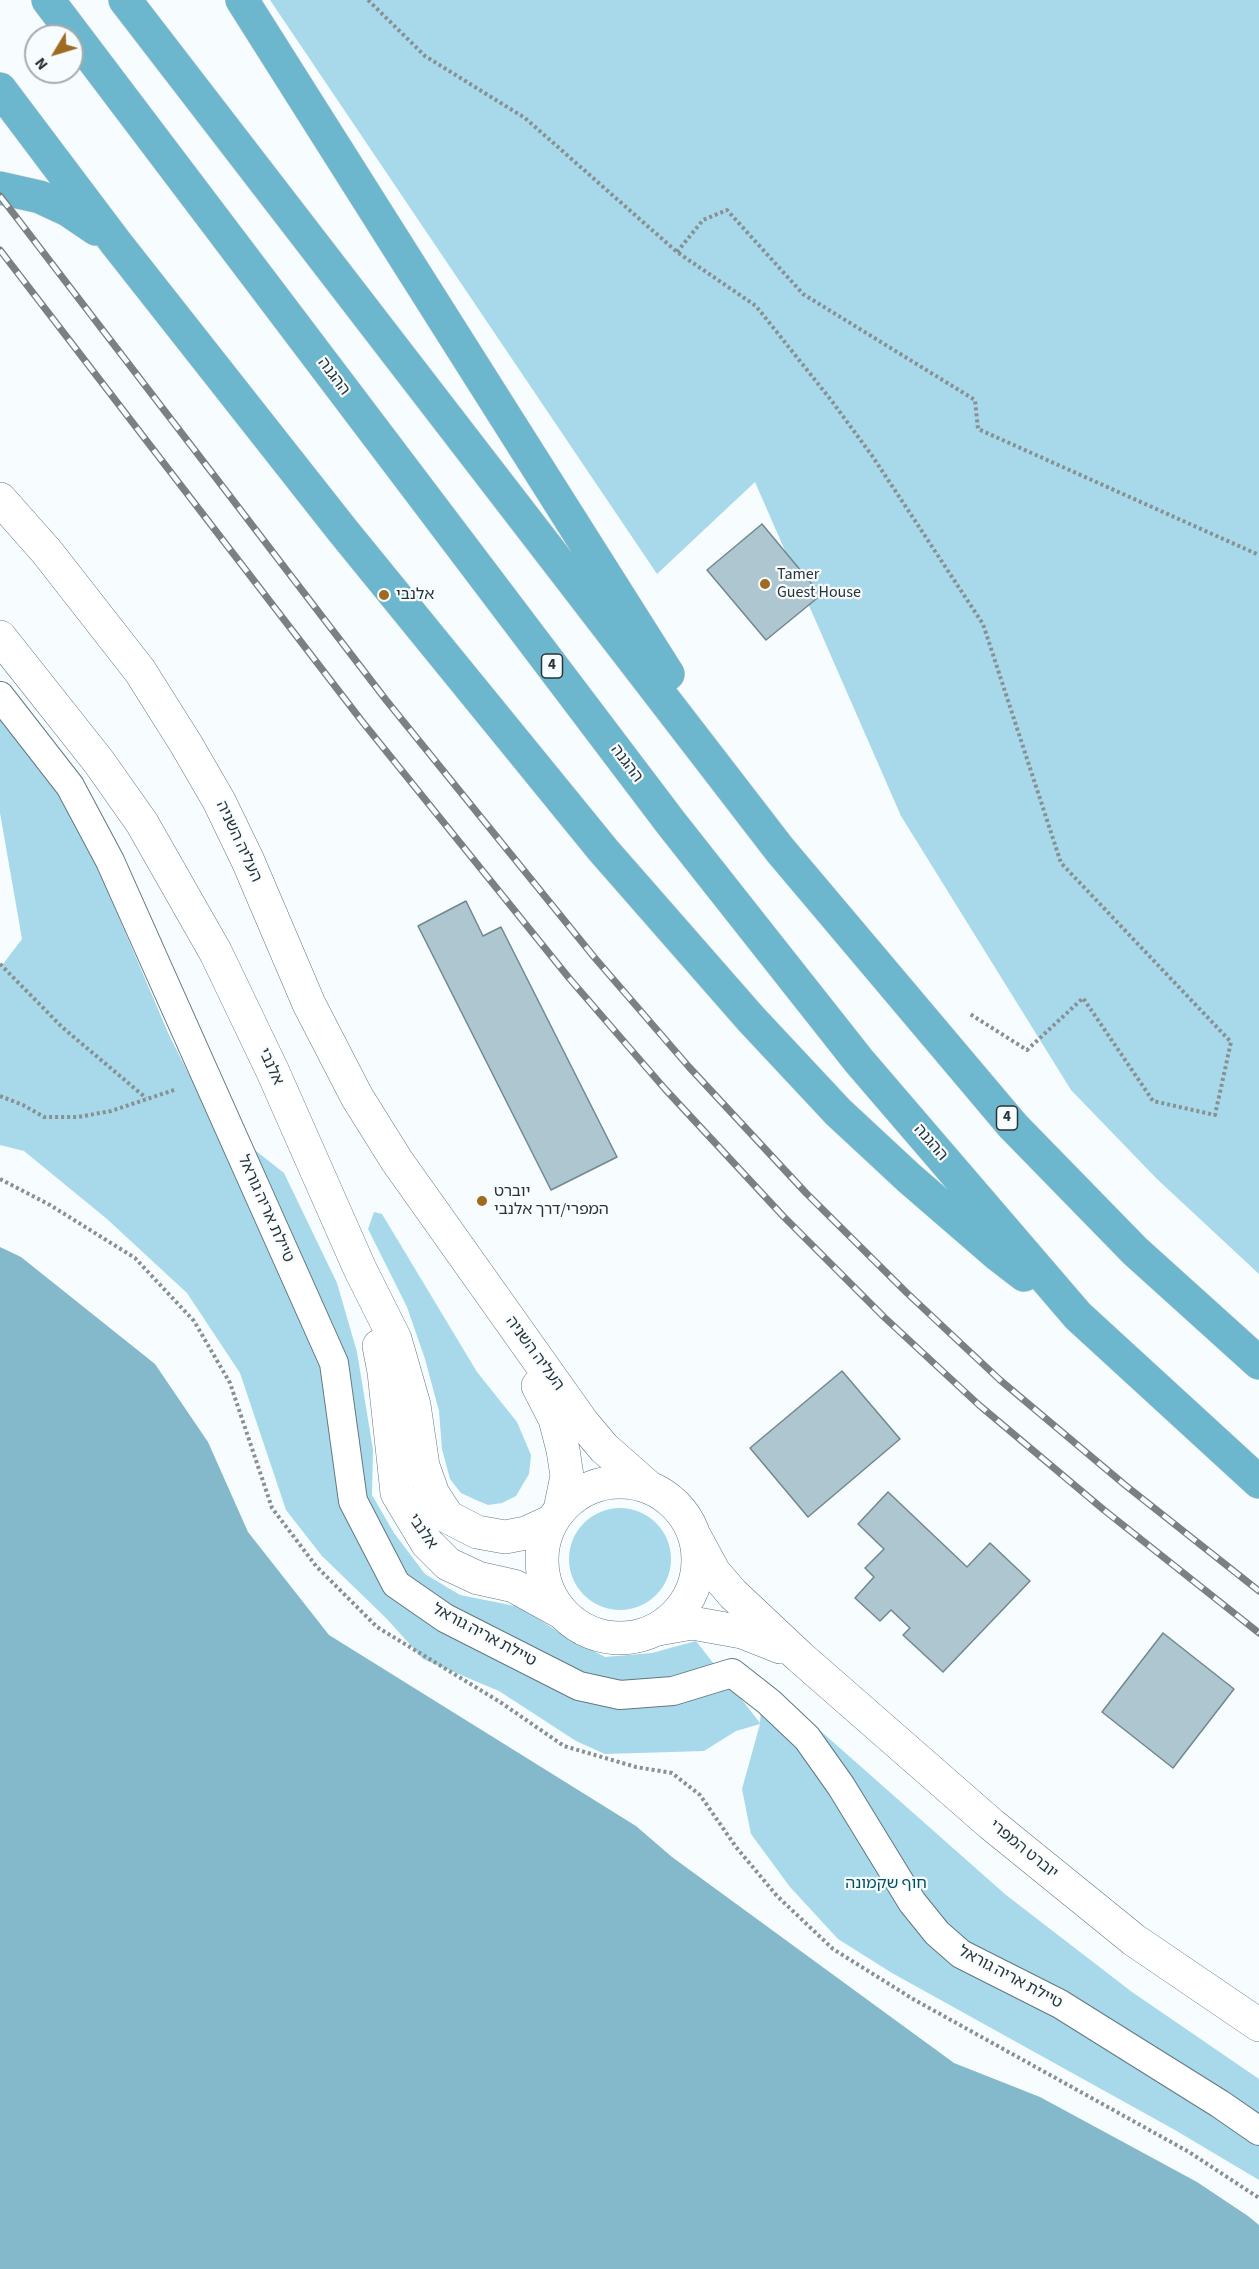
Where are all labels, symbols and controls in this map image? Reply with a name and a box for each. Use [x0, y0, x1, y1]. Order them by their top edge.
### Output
north arrow [24, 24, 84, 84]
text: N [29, 53, 53, 75]
street label: ההגנה [313, 354, 353, 400]
place label: Tamer Guest House [777, 565, 861, 603]
marker: Tamer Guest House [758, 577, 772, 591]
place label: אלנבי [396, 585, 434, 605]
marker: אלנבי [377, 588, 391, 602]
road number: 4 [542, 654, 562, 678]
street label: ההגנה [606, 741, 646, 787]
street label: העליה השניה [211, 798, 265, 886]
street label: אלנבי [253, 1046, 287, 1088]
road number: 4 [996, 1106, 1018, 1130]
street label: ההגנה [909, 1121, 951, 1165]
street label: טיילת אריה גוראל [233, 1152, 297, 1266]
place label: יוברט המפרי/דרך אלנבי [494, 1182, 609, 1220]
marker: יוברט המפרי/דרך אלנבי [475, 1194, 489, 1208]
street label: העליה השניה [501, 1313, 567, 1395]
street label: אלנבי [403, 1511, 441, 1553]
street label: טיילת אריה גוראל [429, 1600, 539, 1672]
street label: יוברט המפרי [985, 1817, 1061, 1883]
park label: חוף שקמונה [845, 1874, 927, 1894]
street label: טיילת אריה גוראל [955, 1942, 1065, 2014]

